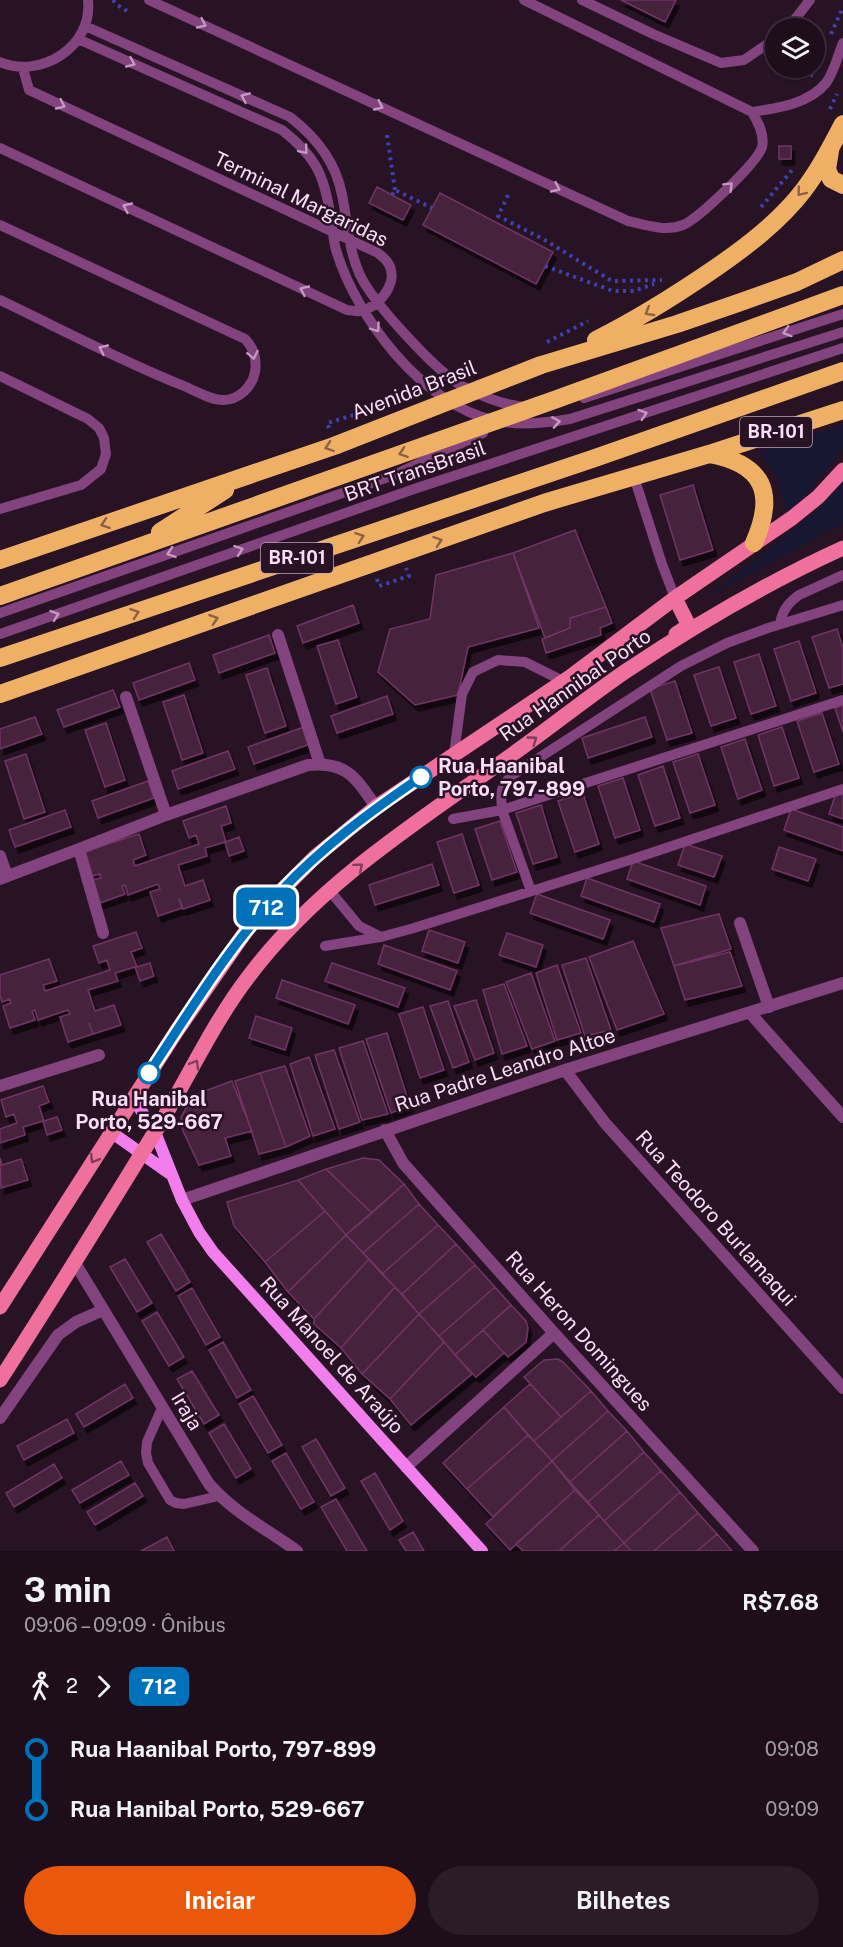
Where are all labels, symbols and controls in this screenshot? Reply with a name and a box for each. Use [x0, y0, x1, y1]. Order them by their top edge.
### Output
one-way arrow [196, 17, 207, 29]
map controls [765, 18, 825, 78]
button: layers [765, 18, 825, 78]
one-way arrow [125, 56, 136, 68]
one-way arrow [240, 93, 251, 105]
one-way arrow [55, 97, 66, 109]
one-way arrow [373, 99, 384, 111]
one-way arrow [297, 143, 308, 154]
street label: Terminal Margaridas [210, 146, 392, 252]
one-way arrow [550, 181, 561, 193]
one-way arrow [721, 183, 732, 194]
one-way arrow [798, 185, 809, 196]
one-way arrow [123, 203, 134, 215]
one-way arrow [300, 285, 311, 297]
one-way arrow [645, 304, 655, 316]
one-way arrow [369, 321, 380, 332]
one-way arrow [782, 325, 793, 338]
one-way arrow [98, 344, 109, 356]
one-way arrow [246, 350, 259, 360]
street label: Avenida Brasil [348, 355, 480, 425]
one-way arrow [637, 409, 648, 421]
one-way arrow [551, 416, 561, 428]
road number: BR-101 [740, 417, 812, 447]
street label: BRT TransBrasil [341, 436, 489, 506]
one-way arrow [324, 440, 335, 453]
one-way arrow [398, 446, 408, 459]
one-way arrow [100, 516, 111, 529]
one-way arrow [354, 532, 365, 545]
one-way arrow [432, 536, 442, 549]
road number: BR-101 [261, 543, 333, 573]
one-way arrow [233, 545, 244, 558]
one-way arrow [166, 546, 177, 558]
one-way arrow [129, 607, 140, 620]
one-way arrow [49, 609, 60, 622]
one-way arrow [208, 614, 219, 627]
street label: Rua Hannibal Porto [495, 624, 655, 746]
one-way arrow [526, 736, 537, 747]
place label: Rua Haanibal Porto, 797-899 [438, 754, 585, 801]
marker: Rua Haanibal Porto, 797-899 [410, 766, 432, 788]
one-way arrow [352, 863, 363, 874]
line badge: 712 [232, 888, 300, 926]
text: 712 [248, 895, 284, 920]
street label: Rua Padre Leandro Altoe [392, 1023, 618, 1117]
one-way arrow [188, 1060, 199, 1070]
marker: Rua Hanibal Porto, 529-667 [138, 1062, 160, 1084]
place label: Rua Hanibal Porto, 529-667 [75, 1087, 223, 1134]
street label: Rua Teodoro Burlamaqui [631, 1125, 801, 1311]
one-way arrow [89, 1153, 101, 1163]
street label: Rua Heron Domingues [501, 1246, 657, 1416]
street label: Rua Manoel de Araújo [255, 1271, 409, 1439]
street label: Iraja [166, 1387, 208, 1435]
text: 3 min [24, 1571, 111, 1609]
text: R$7.68 [742, 1589, 819, 1615]
text: 09:06 – 09:09 · Ônibus [24, 1613, 226, 1637]
icon: walk [24, 1670, 57, 1703]
icon: forward [87, 1670, 120, 1703]
text: 2 [66, 1674, 78, 1698]
text: 712 [141, 1674, 177, 1699]
text: Rua Haanibal Porto, 797-899 [70, 1736, 376, 1762]
text: 09:08 [765, 1737, 819, 1761]
text: Rua Hanibal Porto, 529-667 [70, 1796, 364, 1822]
text: 09:09 [765, 1797, 819, 1821]
button: Iniciar [24, 1866, 416, 1935]
button: Bilhetes [428, 1866, 819, 1935]

